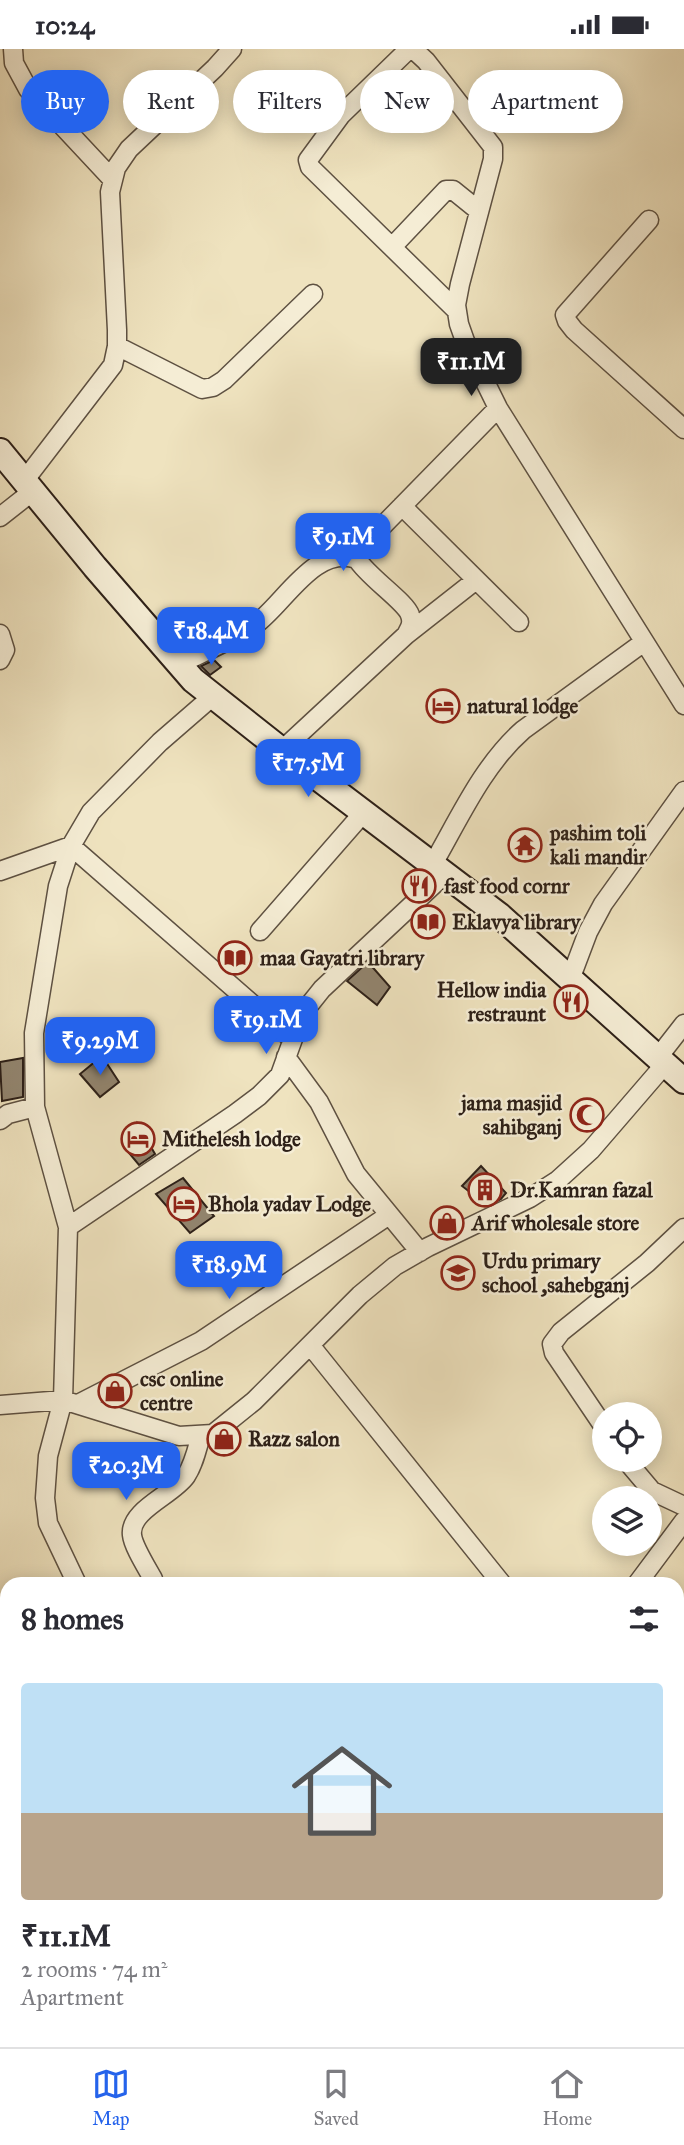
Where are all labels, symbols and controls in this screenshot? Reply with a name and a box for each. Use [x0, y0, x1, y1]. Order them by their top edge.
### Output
text: 10:24 [35, 9, 94, 41]
chip: Buy [21, 70, 109, 133]
chip: Rent [123, 70, 219, 133]
chip: Filters [233, 70, 346, 133]
chip: New [360, 70, 454, 133]
chip: Apartment [468, 70, 623, 133]
pin: ₹11.1M [414, 339, 528, 398]
text: ₹11.1M [437, 347, 505, 375]
pin: ₹9.1M [294, 513, 392, 573]
text: ₹9.1M [311, 522, 375, 550]
pin: ₹18.4M [154, 607, 268, 667]
text: ₹18.4M [173, 616, 249, 644]
hotel icon: natural lodge [424, 687, 462, 725]
place label: natural lodge [467, 693, 578, 719]
pin: ₹17.5M [251, 739, 365, 799]
text: ₹17.5M [271, 748, 345, 776]
place label: pashim toli kali mandir [549, 820, 648, 870]
temple icon: pashim toli kali mandir [506, 826, 544, 864]
restaurant icon: fast food cornr [400, 867, 438, 905]
place label: fast food cornr [443, 873, 571, 899]
library icon: Eklavya library [409, 903, 447, 941]
place label: Eklavya library [452, 909, 582, 935]
library icon: maa Gayatri library [216, 939, 254, 977]
place label: maa Gayatri library [259, 945, 425, 971]
place label: Hellow india restraunt [437, 977, 547, 1027]
restaurant icon: Hellow india restraunt [552, 983, 590, 1021]
pin: ₹19.1M [209, 997, 323, 1056]
text: ₹19.1M [230, 1005, 302, 1033]
pin: ₹9.29M [43, 1017, 157, 1077]
text: ₹9.29M [61, 1026, 139, 1054]
place label: jama masjid sahibganj [457, 1090, 562, 1140]
mosque icon: jama masjid sahibganj [568, 1096, 606, 1134]
hotel icon: Mithelesh lodge [119, 1120, 157, 1158]
place label: Mithelesh lodge [162, 1126, 301, 1152]
building icon: Dr.Kamran fazal [466, 1171, 504, 1209]
place label: Dr.Kamran fazal [510, 1177, 654, 1203]
hotel icon: Bhola yadav Lodge [165, 1185, 203, 1223]
place label: Bhola yadav Lodge [208, 1191, 371, 1217]
shop icon: Arif wholesale store [428, 1204, 466, 1242]
place label: Arif wholesale store [470, 1210, 639, 1236]
pin: ₹18.9M [172, 1241, 286, 1301]
place label: Urdu primary school ,sahebganj [482, 1248, 629, 1298]
text: ₹18.9M [191, 1250, 267, 1278]
school or university icon: Urdu primary school ,sahebganj [439, 1254, 477, 1292]
place label: csc online centre [140, 1366, 224, 1416]
shop icon: csc online centre [96, 1372, 134, 1410]
map controls [592, 1402, 662, 1556]
button: locate [592, 1402, 662, 1472]
shop icon: Razz salon [205, 1420, 243, 1458]
place label: Razz salon [248, 1426, 340, 1452]
pin: ₹20.3M [69, 1443, 183, 1502]
text: ₹20.3M [88, 1451, 164, 1479]
button: layers [592, 1486, 662, 1556]
icon: filters [625, 1600, 663, 1638]
text: 8 homes [21, 1601, 124, 1637]
icon: home [279, 1728, 405, 1854]
text: ₹11.1M [21, 1918, 111, 1954]
text: 2 rooms · 74 m² [21, 1955, 167, 1983]
text: Apartment [21, 1983, 124, 2011]
tab: Map [92, 2065, 130, 2130]
tab: Saved [314, 2065, 359, 2130]
tab: Home [542, 2065, 592, 2130]

